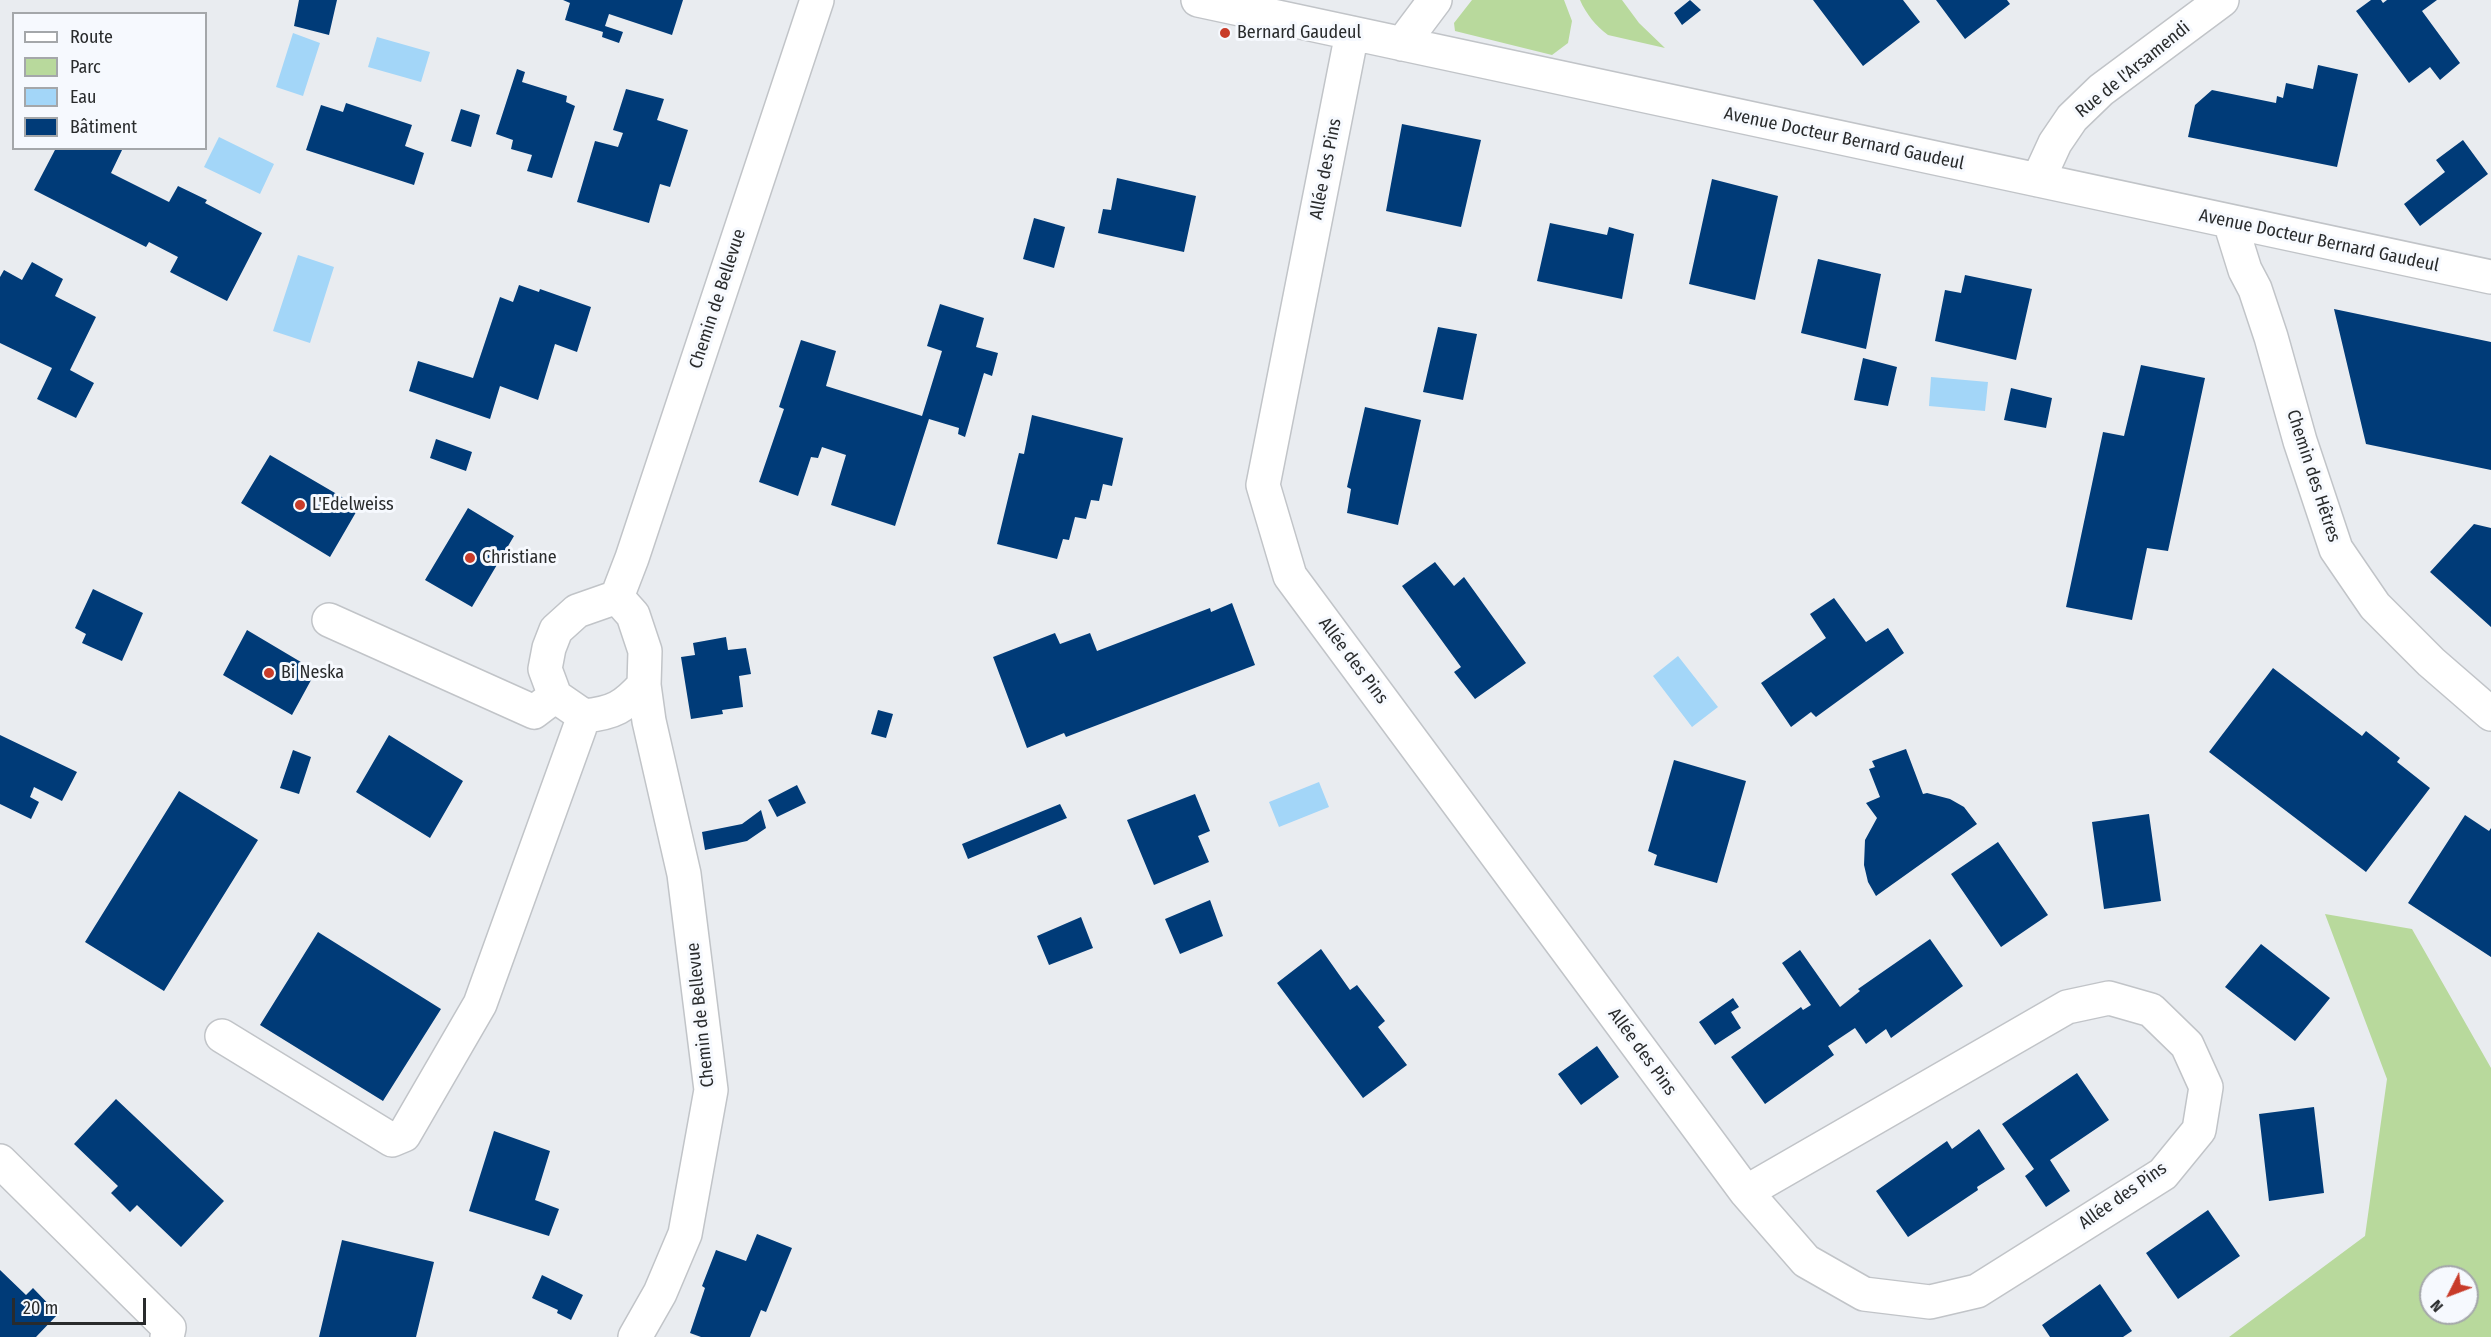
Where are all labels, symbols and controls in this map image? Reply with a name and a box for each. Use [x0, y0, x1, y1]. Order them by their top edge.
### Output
legend [12, 12, 207, 150]
street label: Rue de l'Arsamendi [2071, 17, 2195, 123]
place label: Bernard Gaudeul [1237, 22, 1361, 44]
text: Route [70, 26, 113, 48]
marker: Bernard Gaudeul [1218, 26, 1232, 40]
text: Parc [70, 56, 101, 78]
text: Eau [70, 86, 96, 108]
street label: Avenue Docteur Bernard Gaudeul [1722, 103, 1966, 175]
text: Bâtiment [70, 116, 137, 138]
street label: Allée des Pins [1306, 117, 1346, 221]
street label: Avenue Docteur Bernard Gaudeul [2197, 205, 2441, 277]
street label: Chemin de Bellevue [685, 226, 751, 372]
street label: Chemin des Hêtres [2281, 407, 2345, 545]
place label: L'Edelweiss [312, 494, 394, 516]
marker: L'Edelweiss [293, 498, 307, 512]
place label: Christiane [482, 547, 557, 569]
marker: Christiane [463, 551, 477, 565]
street label: Allée des Pins [1314, 614, 1392, 708]
place label: Bi Neska [281, 662, 344, 684]
marker: Bi Neska [262, 666, 276, 680]
street label: Chemin de Bellevue [683, 942, 719, 1088]
street label: Allée des Pins [1603, 1004, 1681, 1100]
street label: Allée des Pins [2075, 1158, 2171, 1234]
north arrow [2419, 1265, 2479, 1325]
scale bar [15, 1286, 148, 1324]
text: N [2426, 1296, 2447, 1316]
text: 20 m [23, 1297, 58, 1319]

